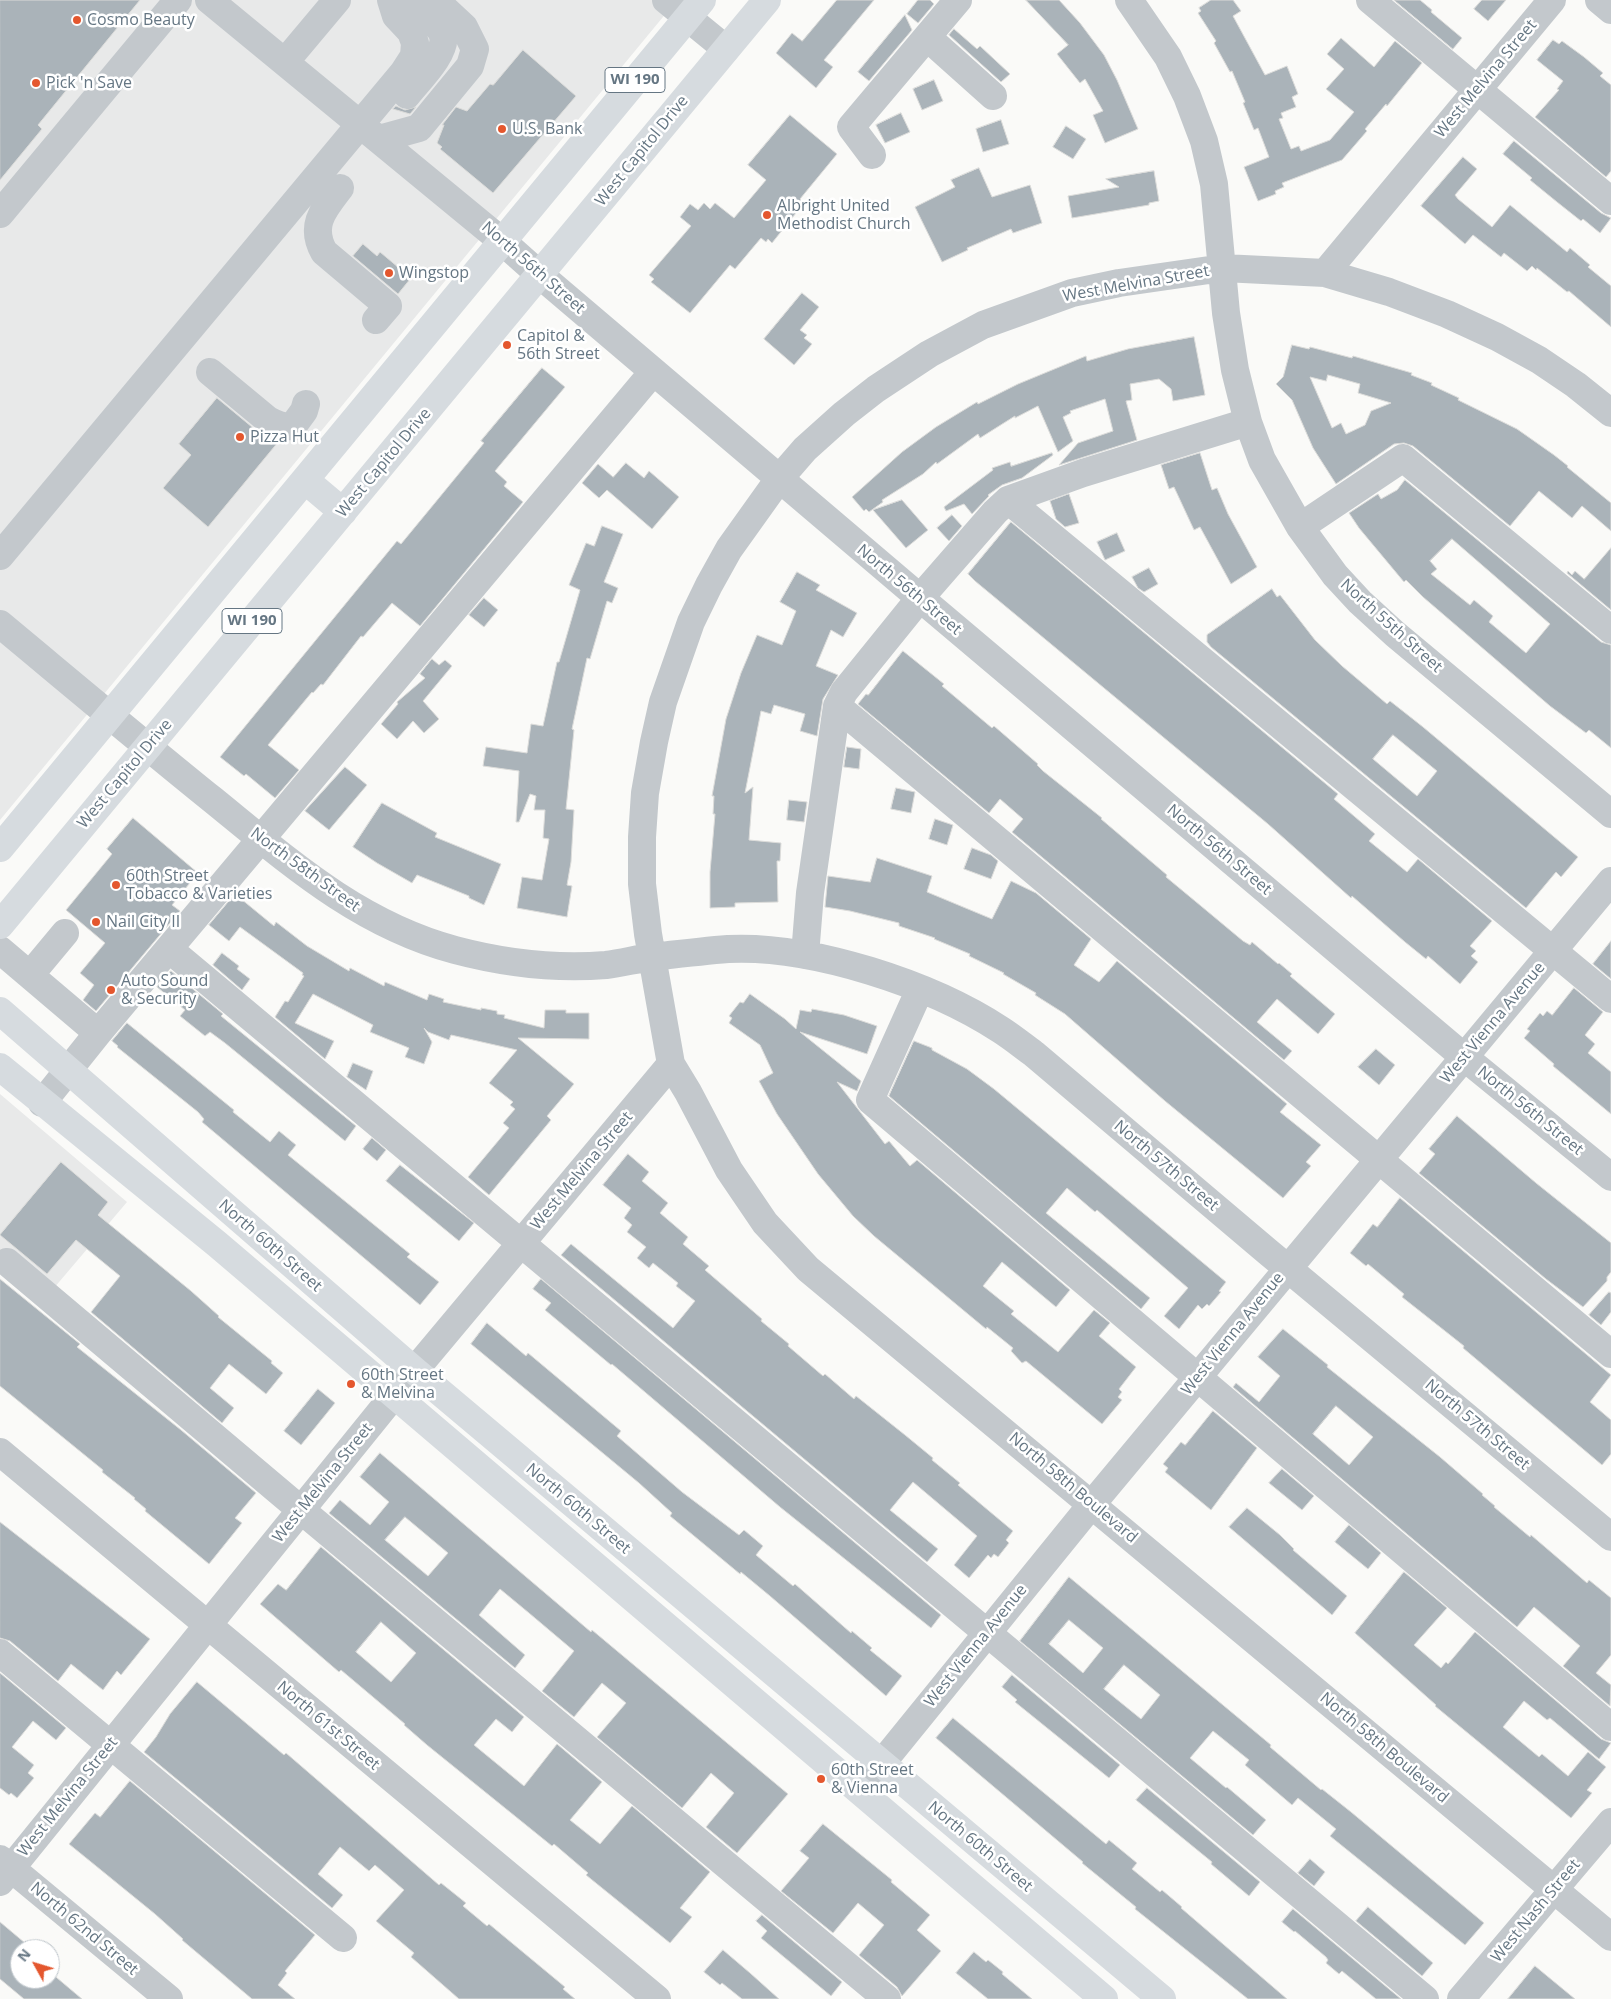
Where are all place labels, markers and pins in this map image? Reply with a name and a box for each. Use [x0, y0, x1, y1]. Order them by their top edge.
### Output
place label: Cosmo Beauty [87, 10, 195, 30]
marker: Cosmo Beauty [71, 14, 83, 26]
place label: Pick 'n Save [46, 73, 132, 93]
marker: Pick 'n Save [30, 77, 42, 89]
place label: U.S. Bank [512, 119, 582, 139]
marker: U.S. Bank [496, 123, 508, 135]
place label: Albright United Methodist Church [777, 196, 911, 234]
marker: Albright United Methodist Church [761, 209, 773, 221]
place label: Wingstop [399, 263, 469, 283]
marker: Wingstop [383, 267, 395, 279]
place label: Capitol & 56th Street [517, 326, 600, 364]
marker: Capitol & 56th Street [501, 339, 513, 351]
place label: Pizza Hut [250, 427, 319, 447]
marker: Pizza Hut [234, 431, 246, 443]
place label: 60th Street Tobacco & Varieties [126, 866, 272, 904]
marker: 60th Street Tobacco & Varieties [110, 879, 122, 891]
place label: Nail City II [106, 912, 180, 932]
marker: Nail City II [90, 916, 102, 928]
place label: Auto Sound & Security [121, 971, 208, 1009]
marker: Auto Sound & Security [105, 984, 117, 996]
place label: 60th Street & Melvina [361, 1365, 444, 1403]
marker: 60th Street & Melvina [345, 1378, 357, 1390]
place label: 60th Street & Vienna [831, 1760, 914, 1798]
marker: 60th Street & Vienna [815, 1773, 827, 1785]

